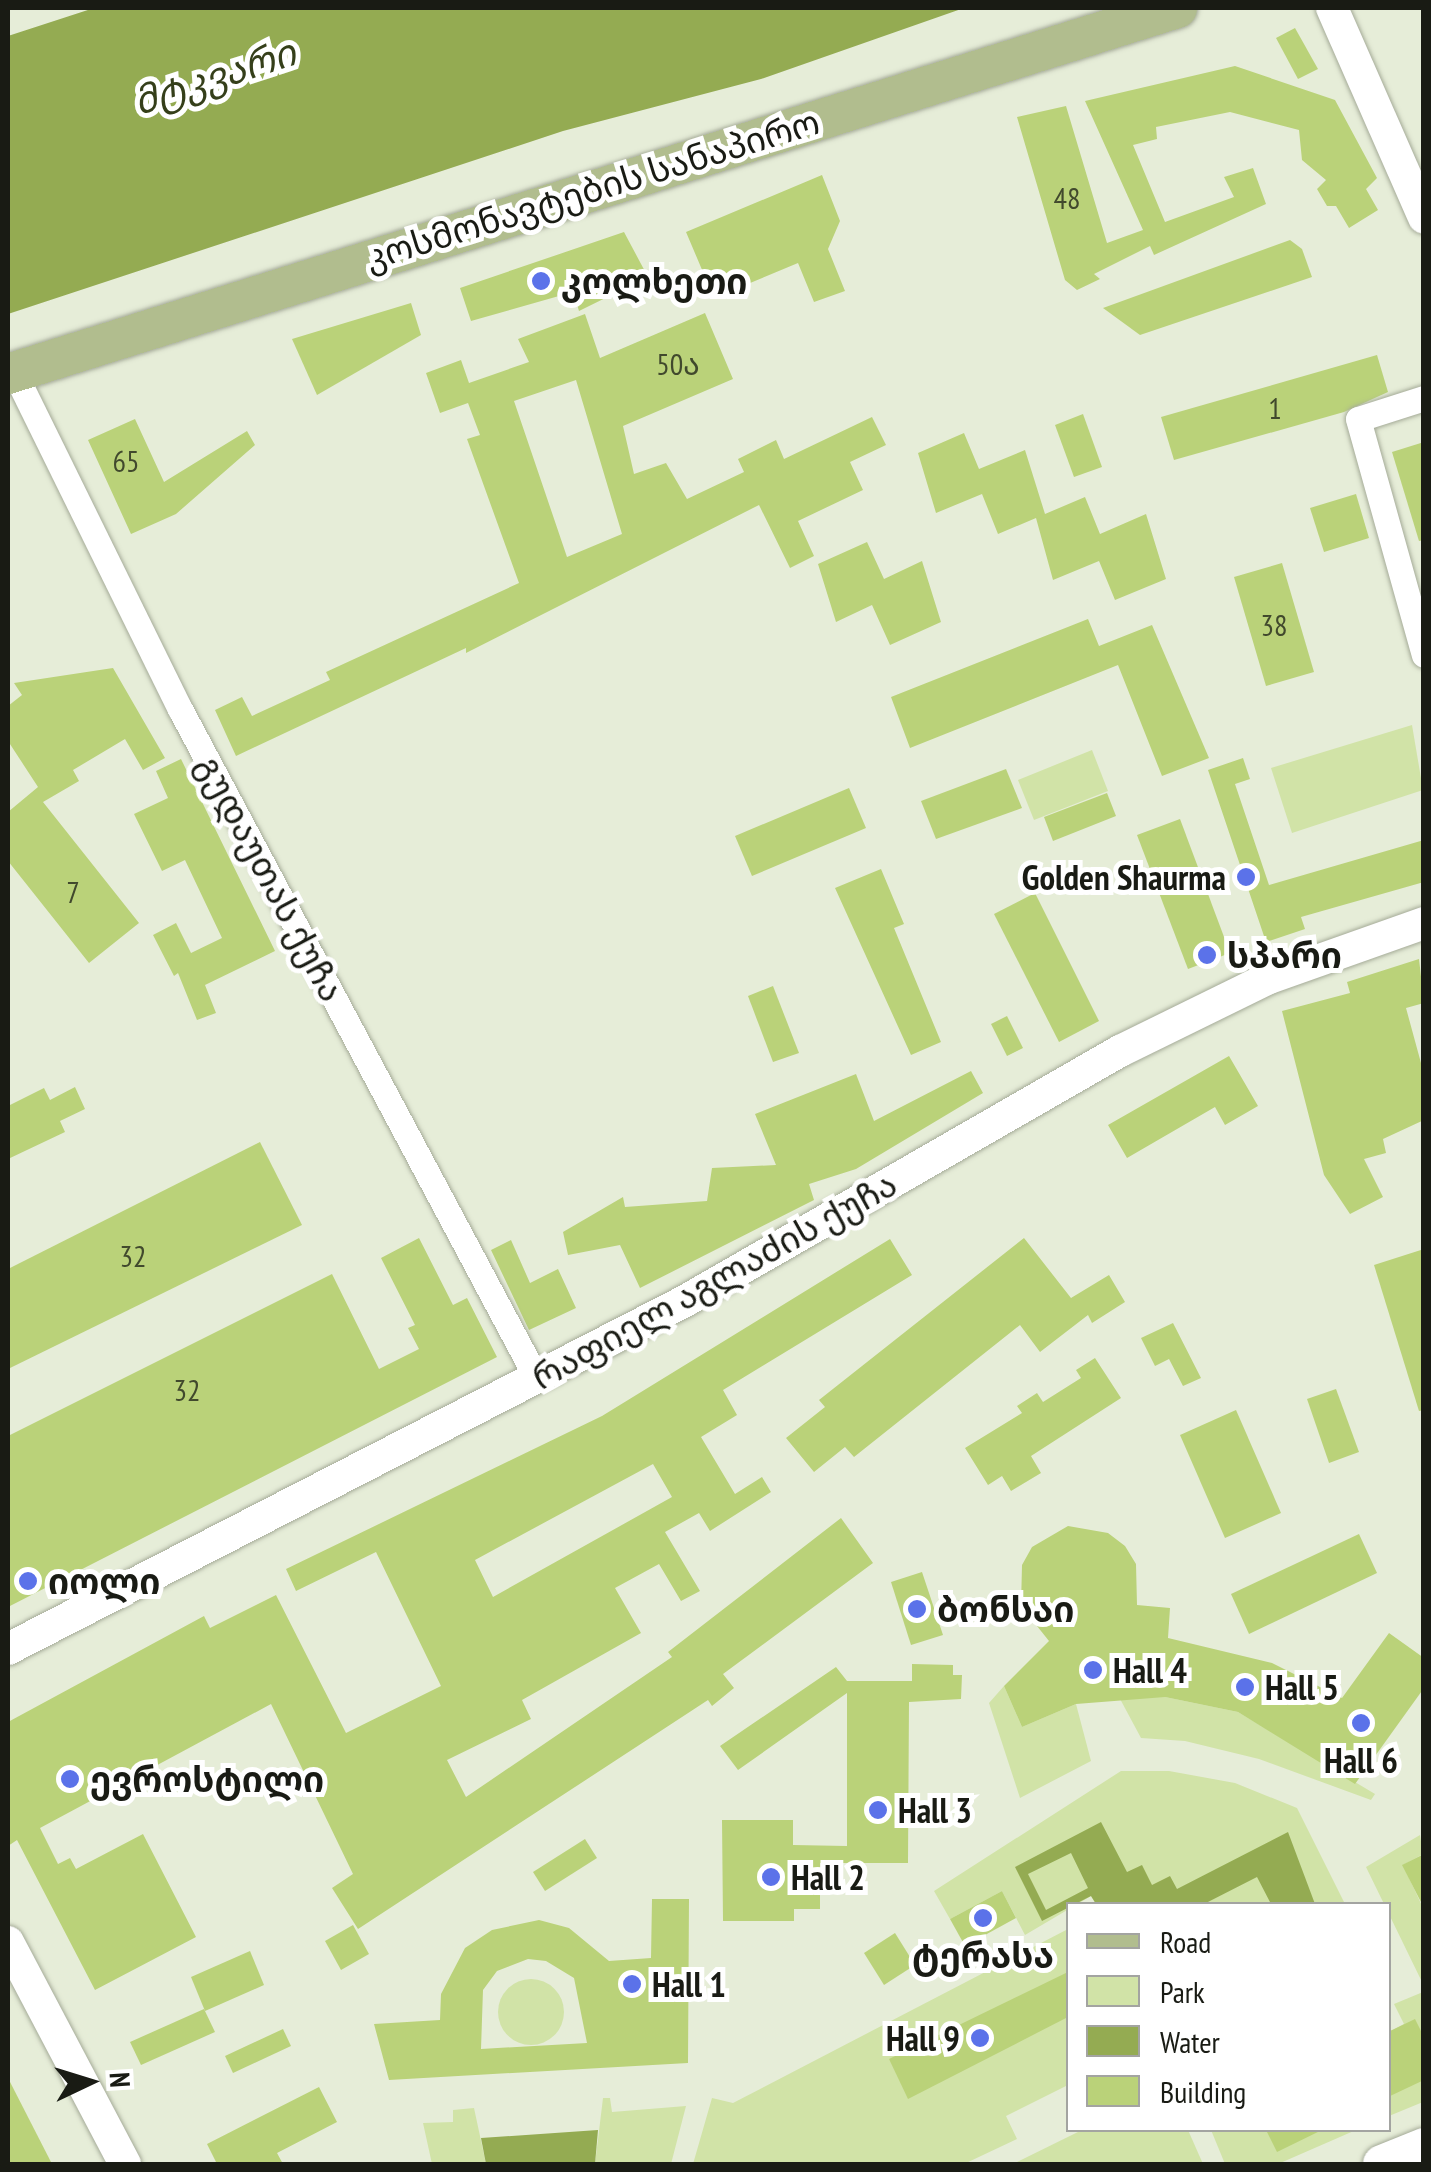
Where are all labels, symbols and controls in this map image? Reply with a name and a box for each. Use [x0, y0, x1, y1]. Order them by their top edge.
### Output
water label: მტკვარი [127, 28, 301, 124]
street label: კოსმონავტების სანაპირო [360, 100, 824, 278]
house number: 48 [1054, 180, 1080, 216]
place label: კოლხეთი [561, 260, 748, 302]
marker: კოლხეთი [530, 270, 552, 292]
house number: 50ა [656, 346, 700, 382]
house number: 1 [1268, 390, 1282, 426]
house number: 65 [113, 443, 139, 479]
house number: 38 [1261, 607, 1287, 643]
street label: გუდაუთას ქუჩა [188, 748, 354, 1008]
place label: Golden Shaurma [1022, 856, 1226, 898]
marker: Golden Shaurma [1235, 866, 1257, 888]
house number: 7 [66, 874, 80, 910]
place label: სპარი [1227, 934, 1342, 976]
marker: სპარი [1196, 944, 1218, 966]
street label: რაფიელ აგლაძის ქუჩა [524, 1162, 904, 1398]
house number: 32 [120, 1238, 146, 1274]
house number: 32 [174, 1372, 200, 1408]
place label: იოლი [48, 1560, 160, 1602]
marker: იოლი [17, 1570, 39, 1592]
place label: ბონსაი [937, 1588, 1074, 1630]
marker: ბონსაი [906, 1598, 928, 1620]
place label: Hall 4 [1113, 1649, 1187, 1691]
marker: Hall 4 [1082, 1659, 1104, 1681]
place label: Hall 5 [1265, 1666, 1339, 1708]
marker: Hall 5 [1234, 1676, 1256, 1698]
marker: Hall 6 [1350, 1712, 1372, 1734]
place label: Hall 6 [1324, 1739, 1398, 1781]
place label: ევროსტილი [90, 1758, 324, 1800]
marker: ევროსტილი [59, 1768, 81, 1790]
place label: Hall 3 [898, 1789, 972, 1831]
marker: Hall 3 [867, 1799, 889, 1821]
place label: Hall 2 [791, 1856, 865, 1898]
marker: Hall 2 [760, 1866, 782, 1888]
legend [1066, 1902, 1391, 2132]
marker: ტერასა [972, 1907, 994, 1929]
text: Road [1160, 1922, 1211, 1961]
place label: ტერასა [912, 1934, 1054, 1976]
place label: Hall 1 [652, 1963, 726, 2005]
text: Park [1160, 1972, 1205, 2011]
marker: Hall 1 [621, 1973, 643, 1995]
place label: Hall 9 [886, 2017, 960, 2059]
text: Water [1160, 2022, 1220, 2061]
marker: Hall 9 [969, 2027, 991, 2049]
north arrow [40, 2032, 140, 2132]
text: N [101, 2071, 139, 2089]
text: Building [1160, 2072, 1246, 2111]

